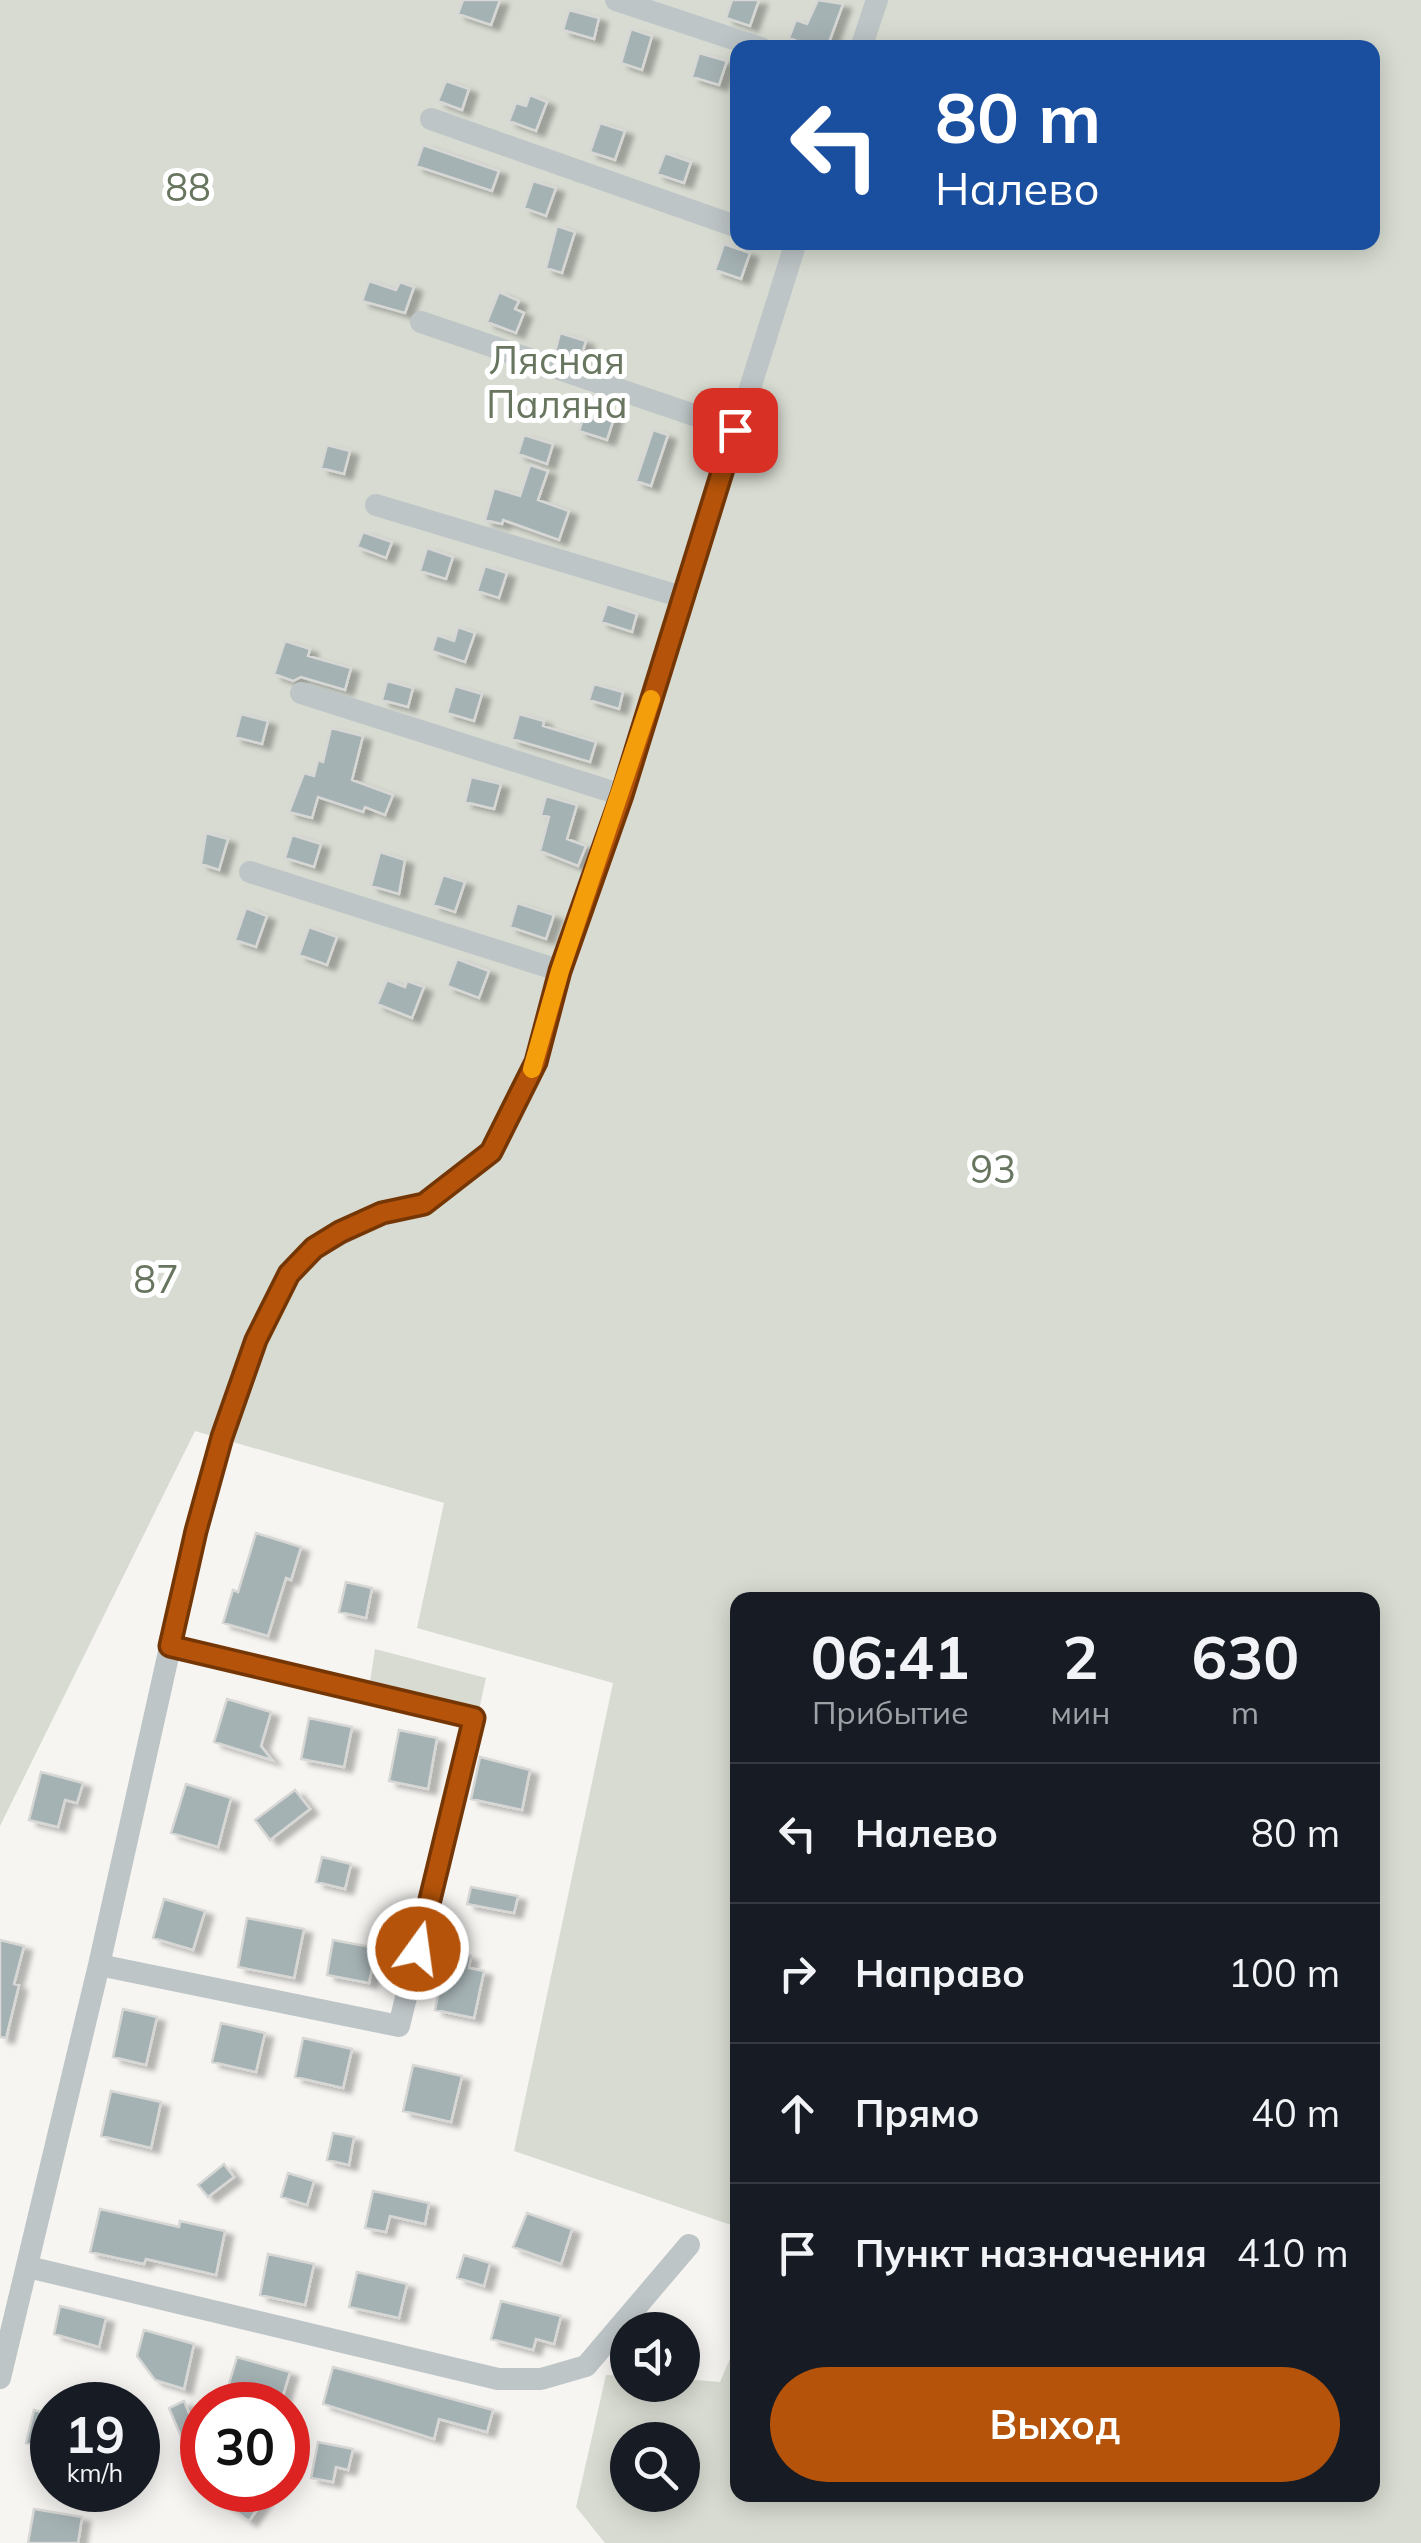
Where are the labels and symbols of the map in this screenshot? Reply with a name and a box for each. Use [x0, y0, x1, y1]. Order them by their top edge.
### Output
park label: 88 [165, 163, 211, 211]
park label: Лясная Паляна [486, 336, 628, 428]
pin [693, 388, 778, 473]
park label: 93 [970, 1145, 1016, 1193]
park label: 87 [133, 1255, 179, 1303]
position arrow [366, 1897, 470, 2001]
speed limit sign: 30 [180, 2382, 310, 2512]

